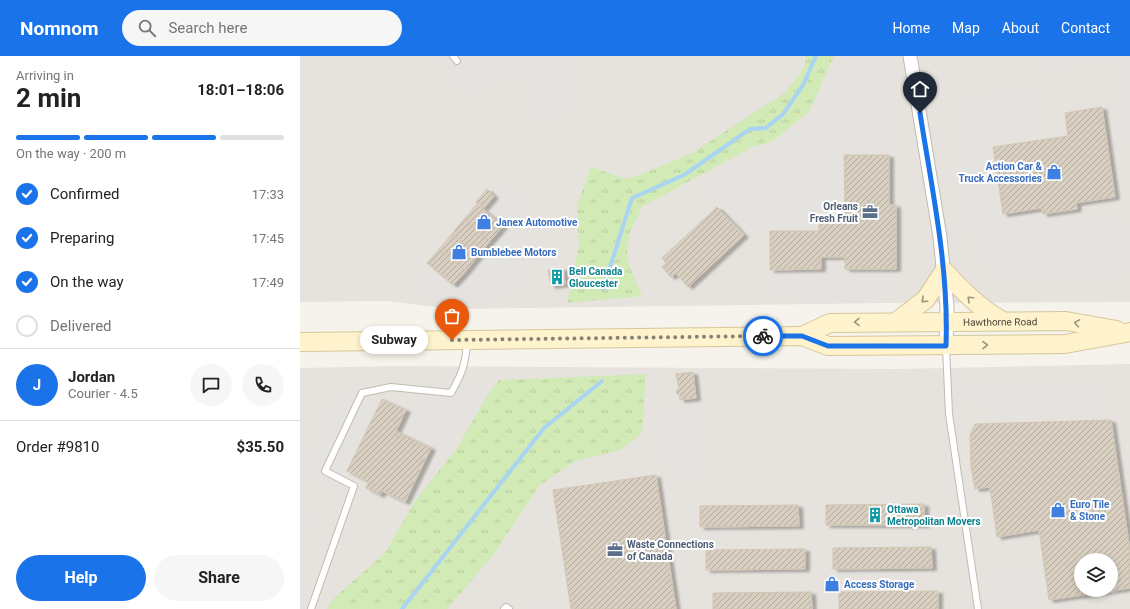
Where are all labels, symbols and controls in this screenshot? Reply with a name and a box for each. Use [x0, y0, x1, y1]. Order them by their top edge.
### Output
search box [122, 10, 402, 46]
text: Nomnom [20, 17, 98, 40]
icon: search [136, 17, 158, 39]
text: Search here [168, 19, 247, 37]
text: Home [892, 20, 930, 36]
text: Map [952, 20, 980, 36]
text: About [1002, 20, 1039, 36]
text: Contact [1061, 20, 1110, 36]
text: Arriving in [16, 68, 74, 83]
pin [903, 72, 937, 113]
icon: home [909, 78, 931, 100]
text: 18:01–18:06 [197, 81, 284, 99]
text: 2 min [16, 83, 81, 113]
text: On the way · 200 m [16, 146, 126, 161]
place label: Action Car & Truck Accessories [959, 161, 1042, 184]
shop icon: Action Car & Truck Accessories [1045, 163, 1063, 181]
icon: check [16, 183, 38, 205]
text: Confirmed [50, 185, 120, 203]
text: 17:33 [252, 187, 284, 202]
place label: Orleans Fresh Fruit [810, 201, 859, 224]
office icon: Orleans Fresh Fruit [861, 203, 879, 221]
shop icon: Janex Automotive [475, 213, 493, 231]
place label: Janex Automotive [496, 217, 578, 228]
icon: check [16, 227, 38, 249]
text: Preparing [50, 229, 114, 247]
text: 17:45 [252, 231, 284, 246]
shop icon: Bumblebee Motors [450, 243, 468, 261]
place label: Bumblebee Motors [471, 247, 556, 258]
place label: Bell Canada Gloucester [569, 266, 623, 289]
building icon: Bell Canada Gloucester [548, 268, 566, 286]
icon: check [16, 271, 38, 293]
text: On the way [50, 273, 124, 291]
text: 17:49 [252, 275, 284, 290]
one-way arrow [921, 295, 929, 302]
one-way arrow [967, 296, 975, 304]
pin [435, 299, 469, 340]
icon: bag [441, 305, 463, 327]
courier [743, 316, 783, 356]
street label: Hawthorne Road [963, 316, 1037, 328]
text: Delivered [50, 317, 112, 335]
one-way arrow [854, 318, 860, 326]
one-way arrow [1073, 319, 1080, 328]
icon: bike [752, 325, 774, 347]
callout: Subway [360, 326, 428, 354]
text: Subway [371, 332, 417, 347]
one-way arrow [982, 341, 988, 349]
button: chat [190, 364, 232, 406]
button: phone [242, 364, 284, 406]
text: Jordan [68, 368, 115, 386]
text: J [33, 376, 41, 394]
text: Courier · 4.5 [68, 386, 138, 401]
text: Order #9810 [16, 438, 99, 456]
text: $35.50 [237, 438, 284, 456]
place label: Euro Tile & Stone [1070, 499, 1110, 522]
shop icon: Euro Tile & Stone [1049, 501, 1067, 519]
place label: Ottawa Metropolitan Movers [887, 504, 981, 527]
building icon: Ottawa Metropolitan Movers [866, 506, 884, 524]
place label: Waste Connections of Canada [627, 539, 714, 562]
office icon: Waste Connections of Canada [606, 541, 624, 559]
map controls [1074, 553, 1118, 597]
button: layers [1074, 553, 1118, 597]
button: Help [16, 555, 146, 601]
button: Share [154, 555, 284, 601]
shop icon: Access Storage [823, 575, 841, 593]
place label: Access Storage [844, 579, 915, 590]

